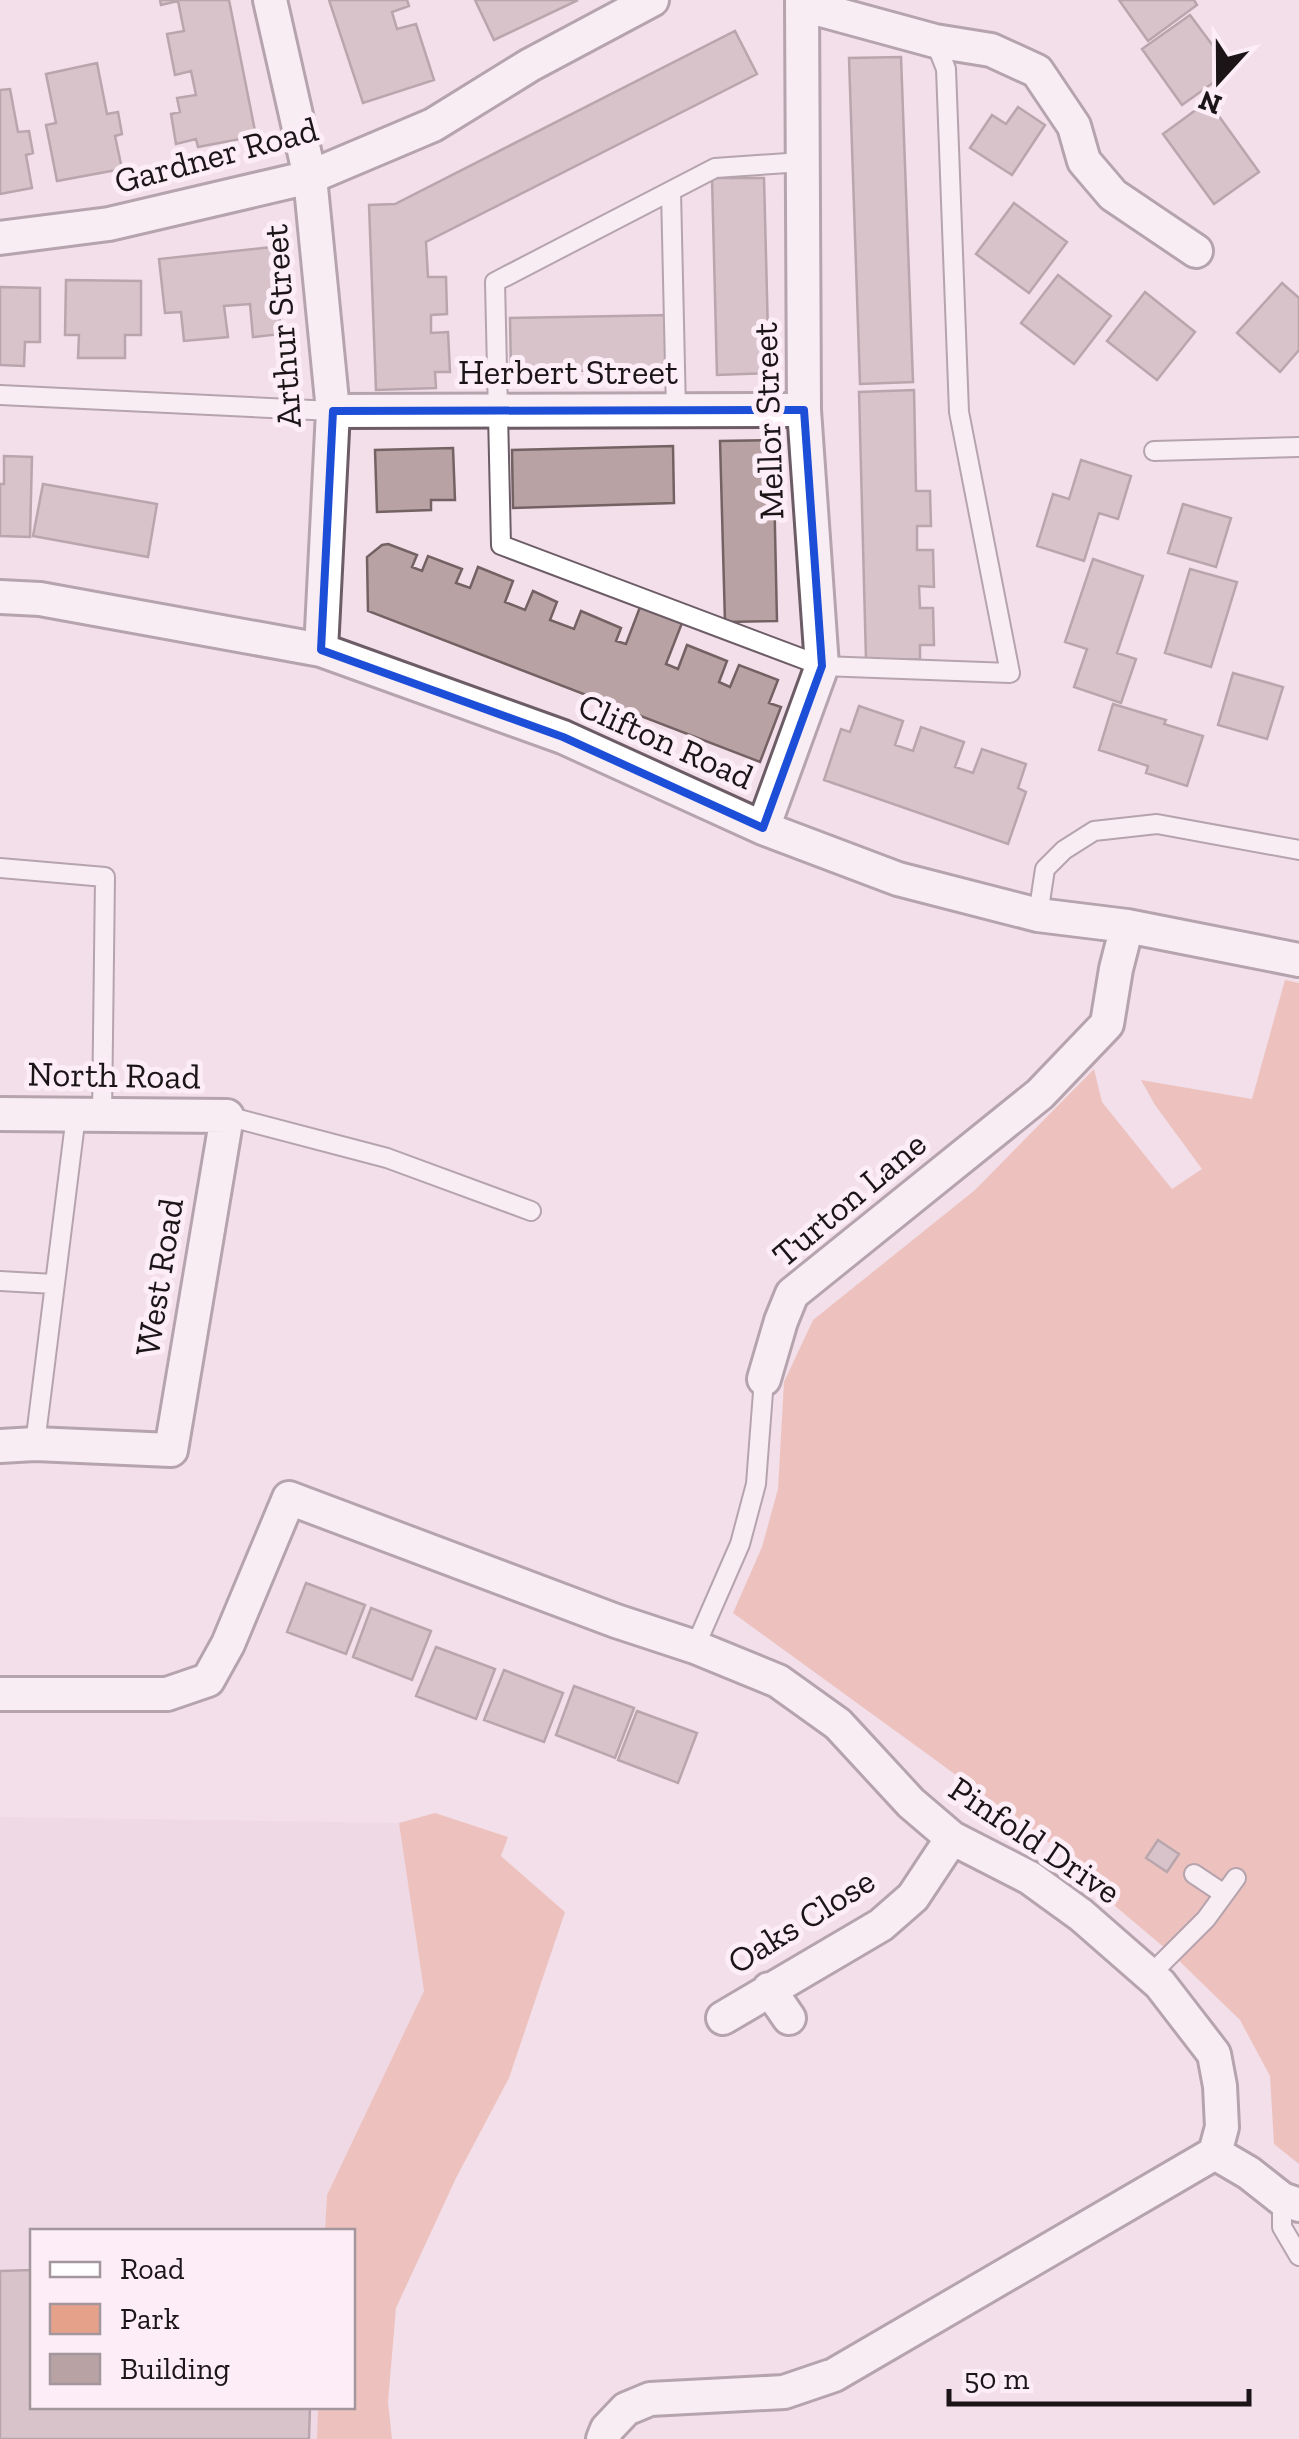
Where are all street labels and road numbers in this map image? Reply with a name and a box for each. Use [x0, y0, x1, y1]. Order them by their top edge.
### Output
street label: Gardner Road [110, 108, 322, 202]
street label: Arthur Street [254, 223, 310, 429]
street label: Mellor Street [744, 322, 792, 520]
street label: Herbert Street [458, 351, 678, 393]
street label: Clifton Road [572, 684, 760, 798]
street label: North Road [27, 1052, 201, 1098]
street label: Turton Lane [764, 1123, 934, 1275]
street label: West Road [126, 1195, 192, 1359]
street label: Pinfold Drive [941, 1767, 1129, 1913]
street label: Oaks Close [720, 1859, 882, 1983]

